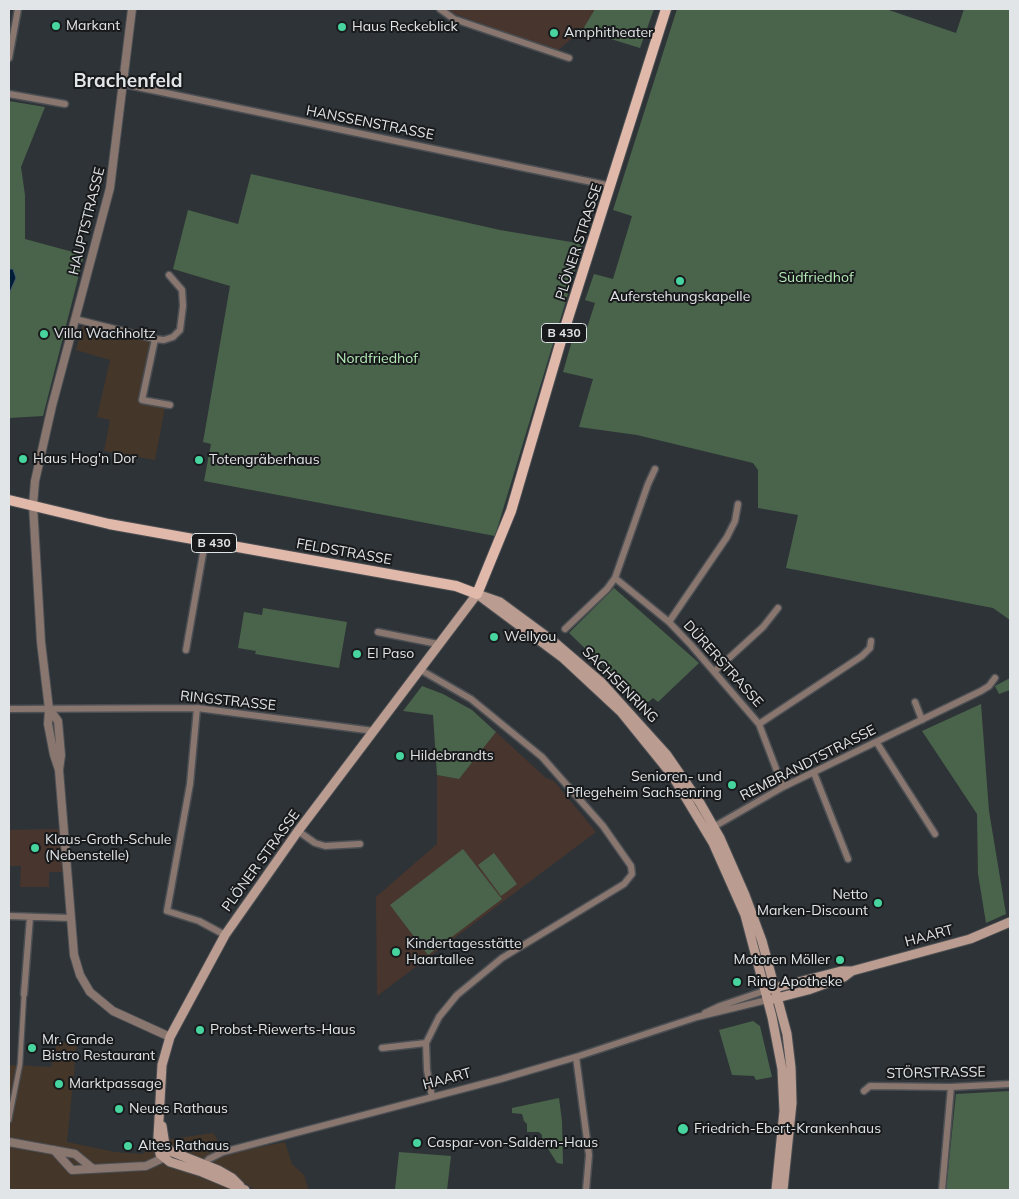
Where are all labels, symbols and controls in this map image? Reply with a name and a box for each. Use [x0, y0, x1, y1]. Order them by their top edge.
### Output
place label: Markant [66, 18, 120, 34]
place label: Haus Reckeblick [352, 19, 458, 35]
marker: Markant [50, 20, 62, 32]
marker: Haus Reckeblick [336, 21, 348, 33]
place label: Amphitheater [564, 25, 653, 41]
marker: Amphitheater [548, 27, 560, 39]
district label: Brachenfeld [73, 70, 183, 92]
street label: HANSSENSTRASSE [305, 102, 435, 144]
street label: HAUPTSTRASSE [65, 165, 109, 277]
street label: PLÖNER STRASSE [552, 182, 606, 302]
park label: Südfriedhof [778, 270, 854, 286]
marker: Auferstehungskapelle [674, 275, 686, 287]
place label: Auferstehungskapelle [610, 289, 750, 305]
road number: B 430 [542, 323, 586, 342]
place label: Villa Wachholtz [54, 326, 156, 342]
marker: Villa Wachholtz [38, 328, 50, 340]
park label: Nordfriedhof [336, 351, 418, 367]
place label: Haus Hog'n Dor [33, 451, 136, 467]
place label: Totengräberhaus [209, 452, 320, 468]
marker: Haus Hog'n Dor [17, 453, 29, 465]
marker: Totengräberhaus [193, 454, 205, 466]
road number: B 430 [192, 534, 236, 552]
street label: FELDSTRASSE [295, 535, 393, 569]
street label: DÜRERSTRASSE [680, 617, 766, 711]
place label: Wellyou [504, 629, 556, 645]
marker: Wellyou [488, 631, 500, 643]
street label: SACHSENRING [579, 644, 661, 726]
place label: El Paso [367, 646, 414, 662]
marker: El Paso [351, 648, 363, 660]
street label: RINGSTRASSE [179, 688, 277, 714]
street label: REMBRANDTSTRASSE [737, 721, 879, 805]
place label: Hildebrandts [410, 748, 494, 764]
marker: Hildebrandts [394, 750, 406, 762]
place label: Senioren- und Pflegeheim Sachsenring [566, 769, 722, 802]
marker: Senioren- und Pflegeheim Sachsenring [726, 779, 738, 791]
street label: PLÖNER STRASSE [219, 807, 303, 915]
place label: Klaus-Groth-Schule (Nebenstelle) [45, 832, 171, 864]
marker: Klaus-Groth-Schule (Nebenstelle) [29, 842, 41, 854]
place label: Netto Marken-Discount [757, 887, 868, 920]
marker: Netto Marken-Discount [872, 897, 884, 909]
street label: HAART [903, 922, 955, 950]
place label: Kindertagesstätte Haartallee [406, 936, 522, 969]
marker: Kindertagesstätte Haartallee [390, 946, 402, 958]
place label: Motoren Möller [733, 952, 830, 968]
marker: Motoren Möller [834, 954, 846, 966]
place label: Ring Apotheke [747, 974, 842, 990]
marker: Ring Apotheke [731, 976, 743, 988]
place label: Probst-Riewerts-Haus [210, 1022, 356, 1038]
marker: Probst-Riewerts-Haus [194, 1024, 206, 1036]
place label: Mr. Grande Bistro Restaurant [42, 1032, 155, 1064]
marker: Mr. Grande Bistro Restaurant [26, 1042, 38, 1054]
street label: STÖRSTRASSE [886, 1064, 986, 1082]
street label: HAART [421, 1065, 473, 1093]
place label: Marktpassage [69, 1076, 162, 1092]
marker: Marktpassage [53, 1078, 65, 1090]
place label: Neues Rathaus [129, 1101, 228, 1117]
marker: Neues Rathaus [113, 1103, 125, 1115]
place label: Friedrich-Ebert-Krankenhaus [694, 1121, 881, 1137]
marker: Friedrich-Ebert-Krankenhaus [676, 1122, 690, 1136]
place label: Caspar-von-Saldern-Haus [427, 1135, 598, 1151]
marker: Caspar-von-Saldern-Haus [411, 1137, 423, 1149]
place label: Altes Rathaus [138, 1138, 229, 1154]
marker: Altes Rathaus [122, 1140, 134, 1152]

